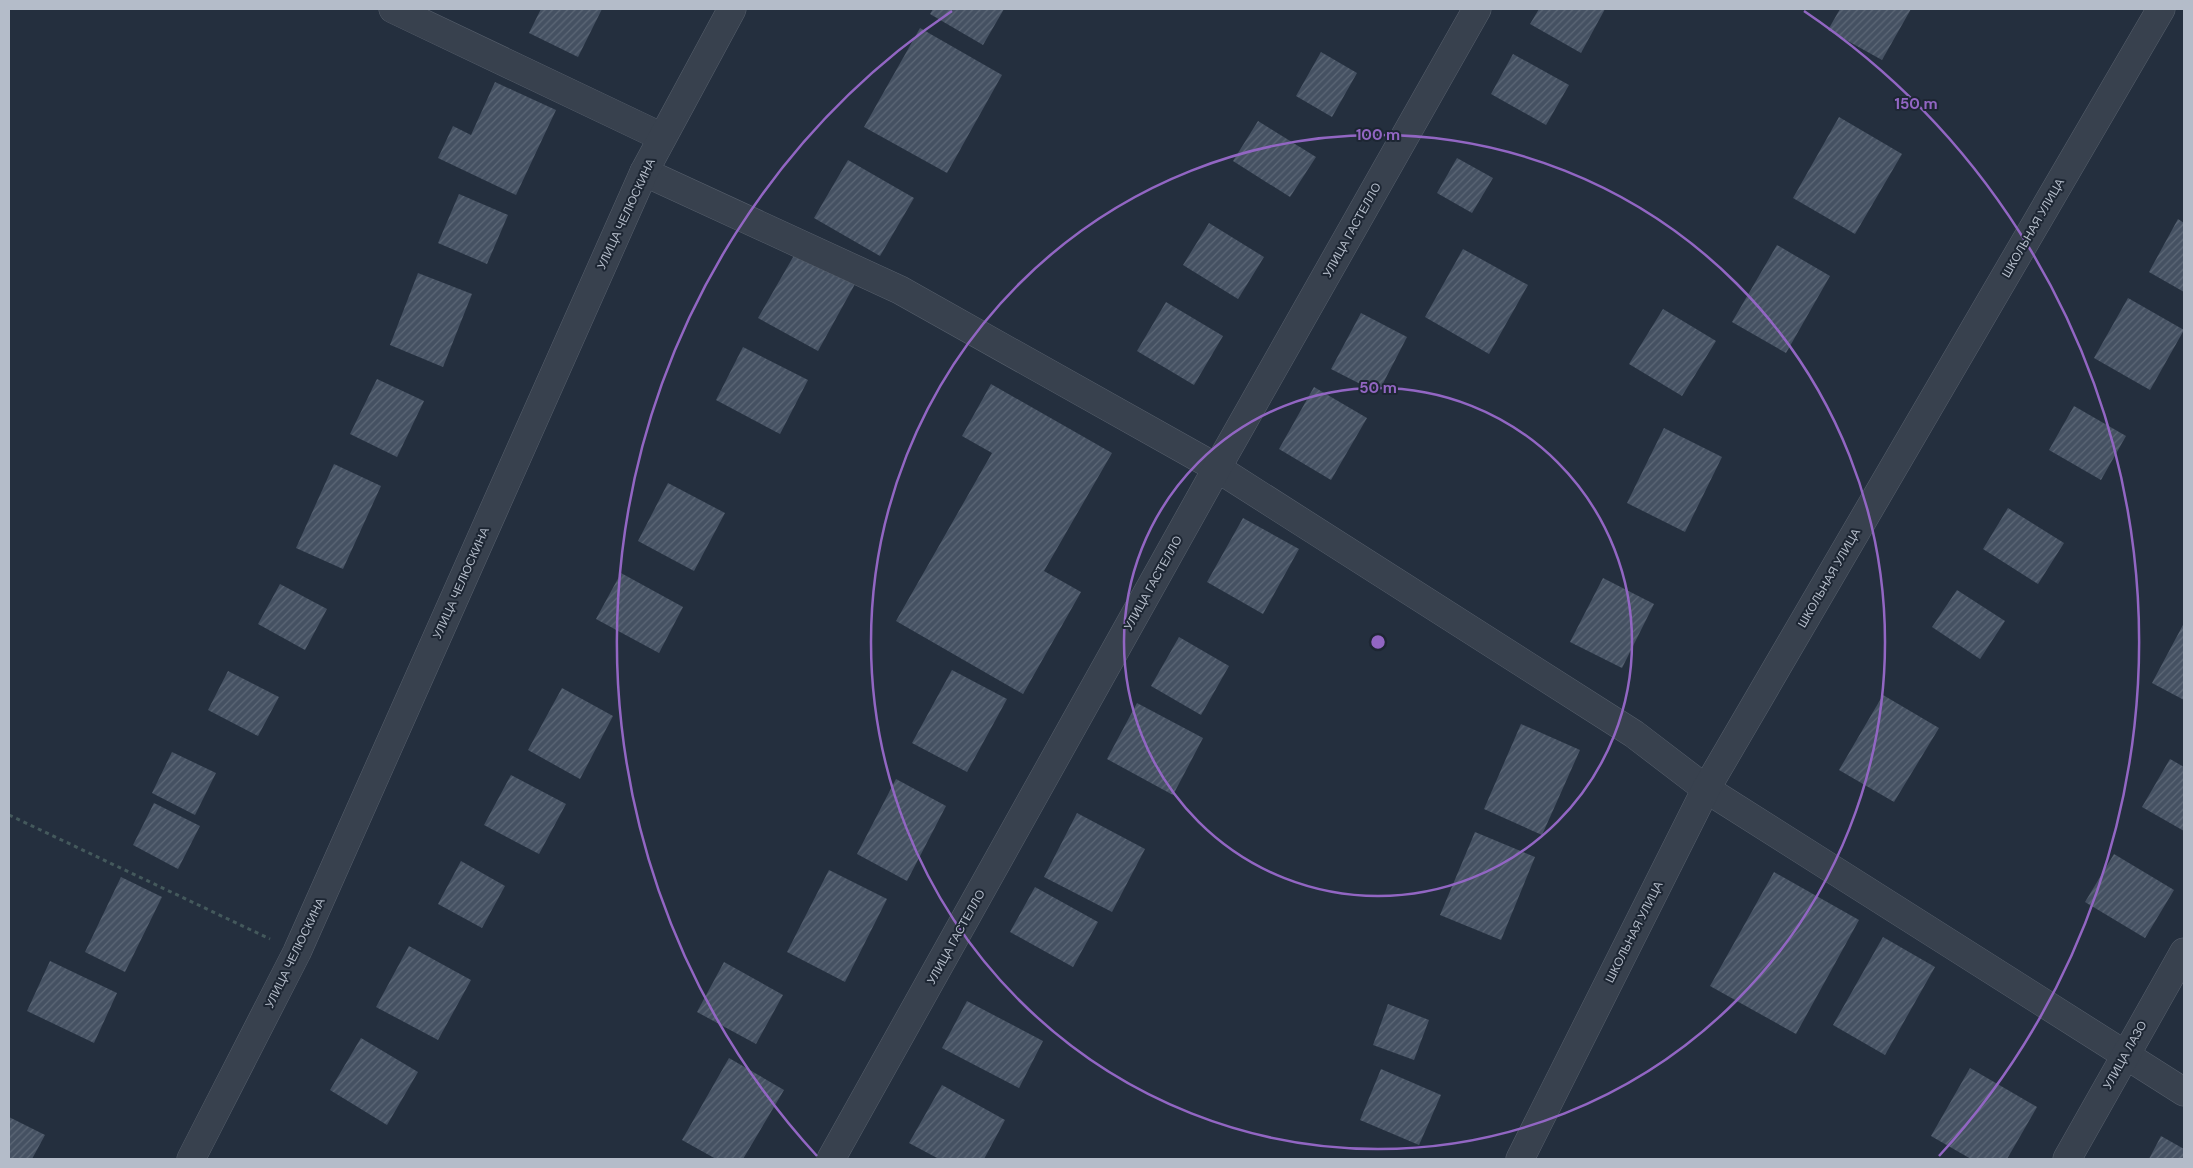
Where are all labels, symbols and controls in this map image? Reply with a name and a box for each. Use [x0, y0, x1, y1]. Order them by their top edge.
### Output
text: 150 m [1895, 94, 1938, 114]
text: 100 m [1356, 125, 1400, 145]
street label: УЛИЦА ЧЕЛЮСКИНА [593, 156, 659, 272]
street label: ШКОЛЬНАЯ УЛИЦА [1998, 176, 2068, 280]
street label: УЛИЦА ГАСТЕЛЛО [1319, 180, 1385, 280]
text: 50 m [1359, 378, 1397, 398]
street label: УЛИЦА ЧЕЛЮСКИНА [429, 525, 493, 641]
street label: ШКОЛЬНАЯ УЛИЦА [1794, 526, 1864, 630]
street label: УЛИЦА ГАСТЕЛЛО [1120, 533, 1186, 633]
centre of rings [1369, 633, 1387, 651]
street label: ШКОЛЬНАЯ УЛИЦА [1601, 878, 1667, 986]
street label: УЛИЦА ГАСТЕЛЛО [923, 887, 989, 987]
street label: УЛИЦА ЧЕЛЮСКИНА [261, 895, 329, 1011]
street label: УЛИЦА ЛАЗО [2100, 1018, 2150, 1092]

